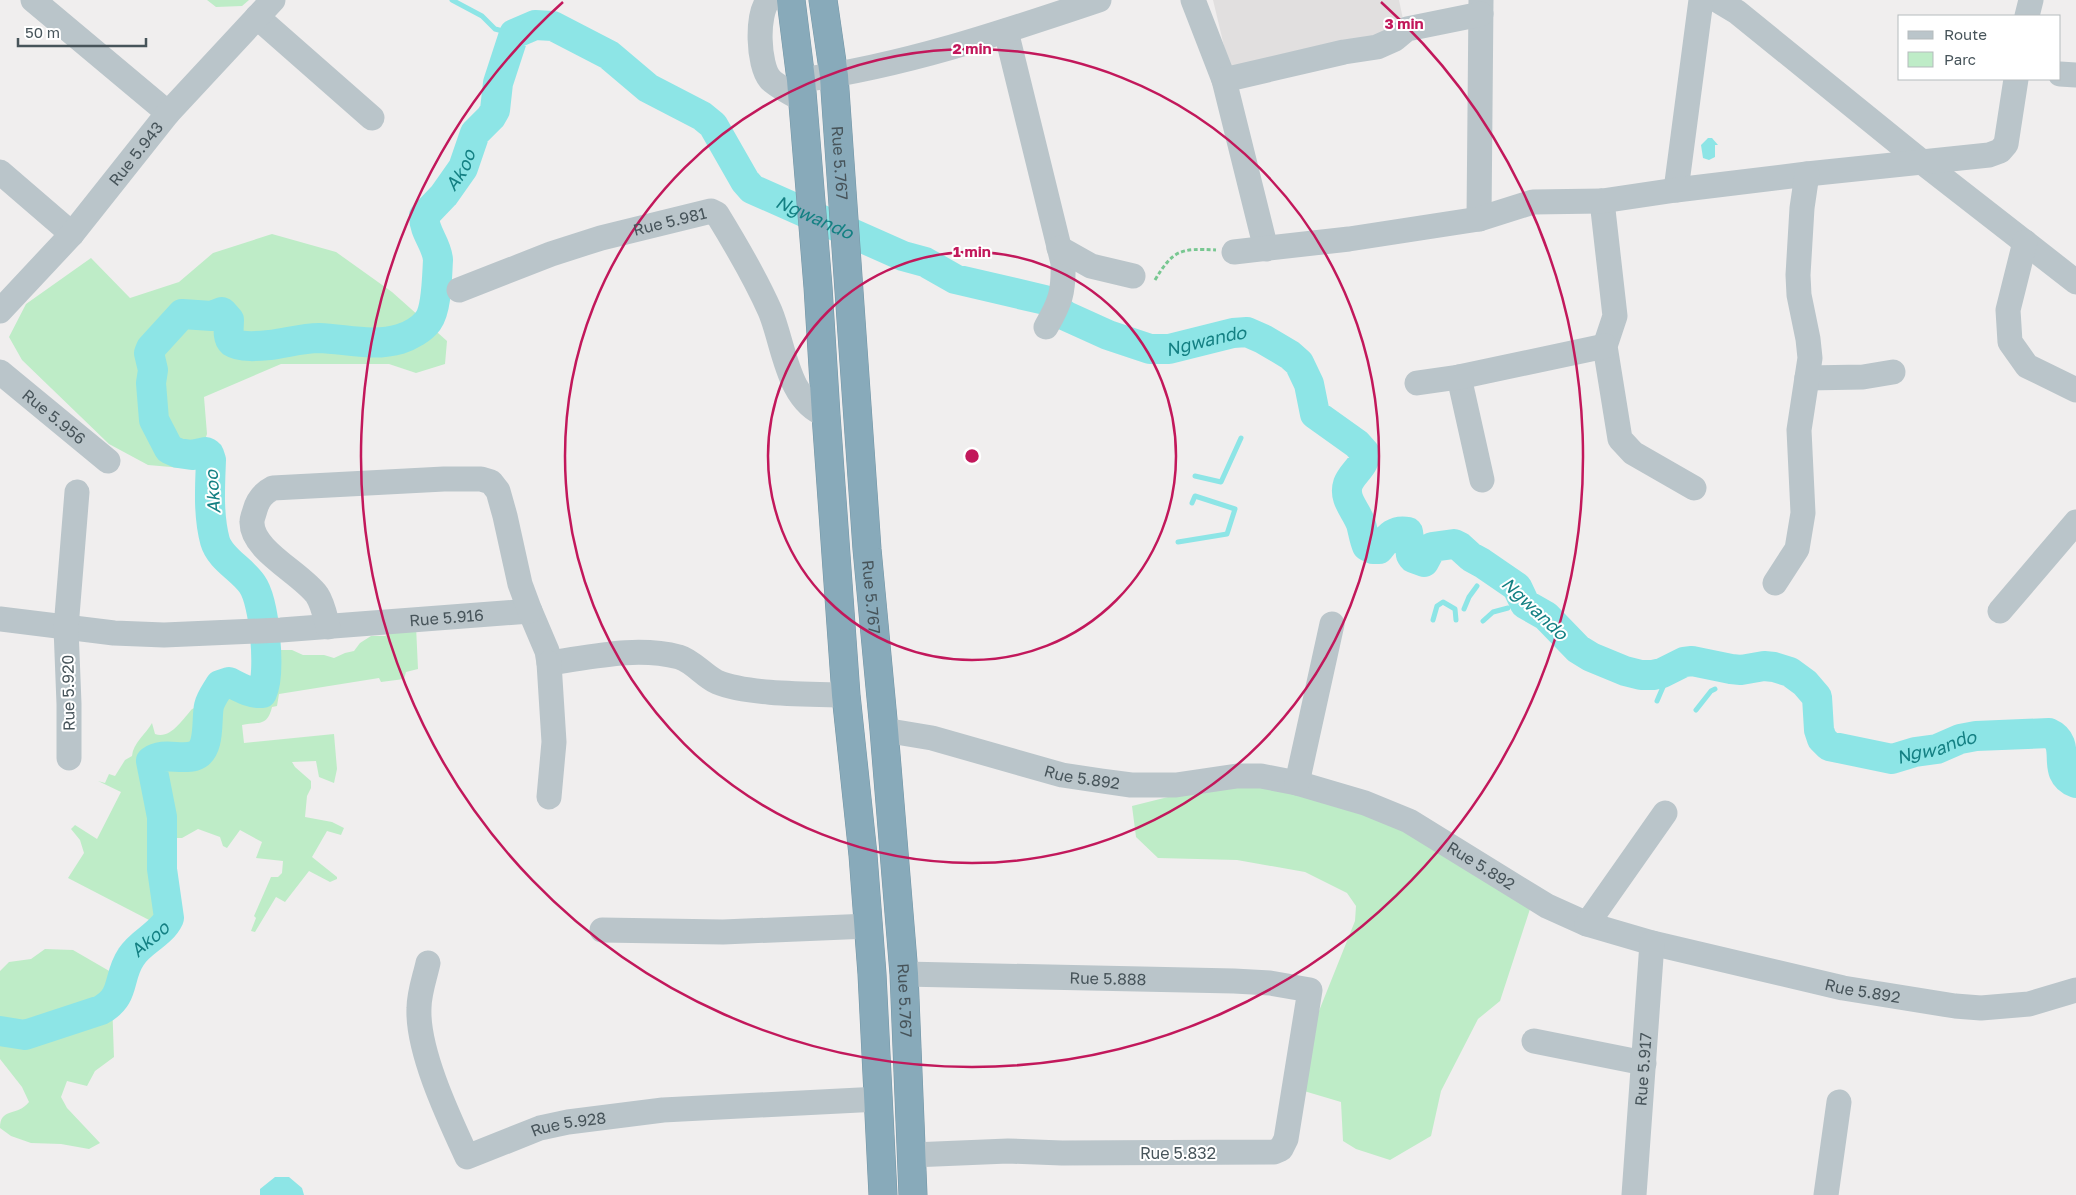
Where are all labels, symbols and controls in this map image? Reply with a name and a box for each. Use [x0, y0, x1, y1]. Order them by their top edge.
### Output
text: 3 min [1384, 14, 1424, 32]
scale bar [18, 15, 145, 47]
legend [1898, 15, 2061, 80]
text: 50 m [25, 23, 60, 41]
text: Route [1944, 25, 1987, 43]
text: 2 min [952, 39, 992, 57]
text: Parc [1944, 50, 1976, 68]
street label: Rue 5.943 [104, 117, 167, 190]
street label: Rue 5.767 [828, 125, 853, 201]
water label: Akoo [440, 146, 480, 195]
water label: Ngwando [773, 190, 858, 244]
street label: Rue 5.981 [631, 202, 709, 240]
text: 1 min [953, 242, 991, 260]
water label: Ngwando [1163, 321, 1248, 360]
street label: Rue 5.956 [18, 385, 90, 448]
centre of rings [963, 447, 981, 465]
water label: Akoo [199, 468, 224, 514]
street label: Rue 5.767 [858, 559, 885, 635]
water label: Ngwando [1497, 572, 1573, 645]
street label: Rue 5.916 [408, 605, 485, 630]
street label: Rue 5.920 [57, 655, 79, 731]
water label: Ngwando [1894, 725, 1979, 768]
street label: Rue 5.892 [1042, 760, 1121, 793]
street label: Rue 5.892 [1443, 837, 1519, 894]
water label: Akoo [125, 916, 174, 961]
street label: Rue 5.767 [893, 963, 917, 1038]
street label: Rue 5.888 [1069, 968, 1147, 989]
street label: Rue 5.892 [1823, 974, 1902, 1007]
street label: Rue 5.917 [1630, 1032, 1656, 1107]
street label: Rue 5.928 [528, 1107, 607, 1141]
street label: Rue 5.832 [1140, 1143, 1216, 1163]

